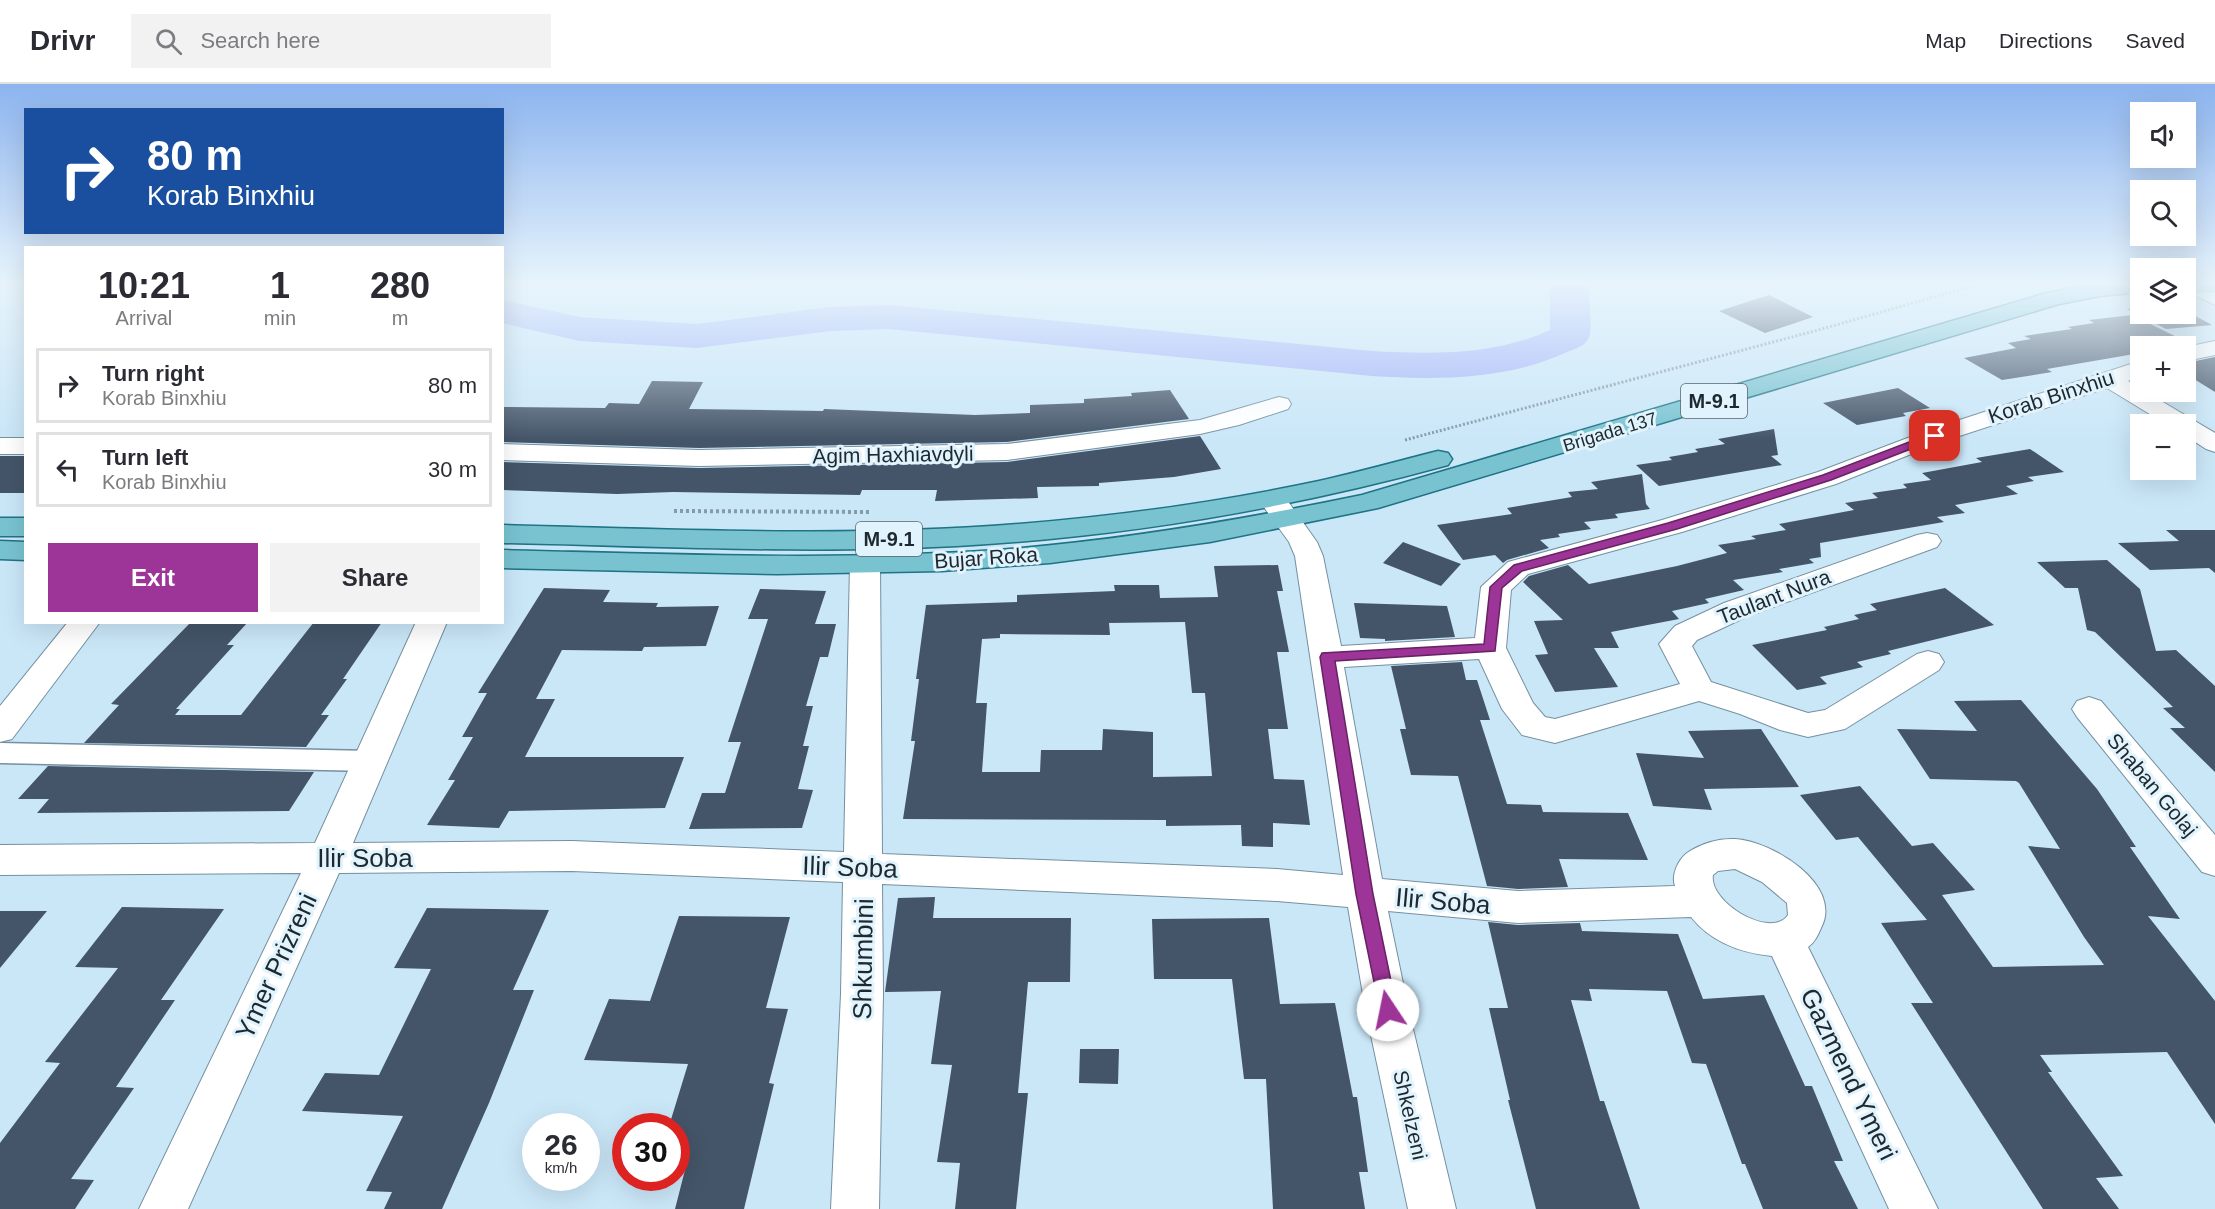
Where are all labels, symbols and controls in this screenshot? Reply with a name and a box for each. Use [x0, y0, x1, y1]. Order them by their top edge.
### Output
search box [131, 14, 551, 68]
text: Drivr [30, 25, 95, 56]
icon: search [152, 25, 185, 58]
text: Search here [200, 28, 320, 53]
text: Map [1925, 29, 1966, 52]
text: Directions [1999, 29, 2092, 52]
text: Saved [2125, 29, 2185, 52]
map controls [2130, 102, 2196, 480]
button: sound [2130, 102, 2196, 168]
icon: right [48, 132, 126, 210]
text: 80 m [147, 132, 243, 179]
button: search [2130, 180, 2196, 246]
text: Korab Binxhiu [147, 181, 315, 211]
button: layers [2130, 258, 2196, 324]
text: 10:21 [98, 265, 190, 306]
text: 1 [270, 265, 290, 306]
text: 280 [370, 265, 430, 306]
text: Arrival [116, 307, 172, 329]
text: min [264, 307, 296, 329]
text: m [392, 307, 408, 329]
button: + [2130, 336, 2196, 402]
text: Turn right [102, 361, 204, 386]
street label: Korab Binxhiu [1985, 365, 2117, 428]
icon: right [51, 369, 84, 402]
text: 80 m [428, 373, 477, 398]
road number: M-9.1 [1681, 384, 1747, 418]
text: Korab Binxhiu [102, 387, 227, 409]
street label: Brigada 137 [1561, 408, 1659, 456]
pin [1909, 410, 1960, 461]
button: − [2130, 414, 2196, 480]
icon: arrive [1918, 419, 1951, 452]
street label: Agim Haxhiavdyli [812, 442, 974, 467]
text: Turn left [102, 445, 188, 470]
icon: left [51, 453, 84, 486]
text: 30 m [428, 457, 477, 482]
text: Korab Binxhiu [102, 471, 227, 493]
road number: M-9.1 [856, 522, 922, 556]
street label: Bujar Roka [933, 542, 1039, 573]
button: Exit [48, 543, 258, 612]
button: Share [270, 543, 480, 612]
street label: Taulant Nura [1714, 564, 1834, 629]
street label: Shaban Golaj [2103, 729, 2202, 841]
street label: Ilir Soba [317, 843, 413, 873]
street label: Ilir Soba [802, 850, 899, 884]
street label: Ilir Soba [1394, 882, 1492, 920]
street label: Ymer Prizreni [229, 888, 323, 1044]
street label: Shkumbini [847, 898, 879, 1020]
position arrow [1356, 978, 1420, 1042]
street label: Gazmend Ymeri [1794, 983, 1904, 1165]
street label: Shkelzeni [1389, 1068, 1432, 1162]
speed limit sign: 30 [612, 1113, 690, 1191]
text: 26 [544, 1128, 578, 1161]
text: km/h [545, 1159, 577, 1176]

